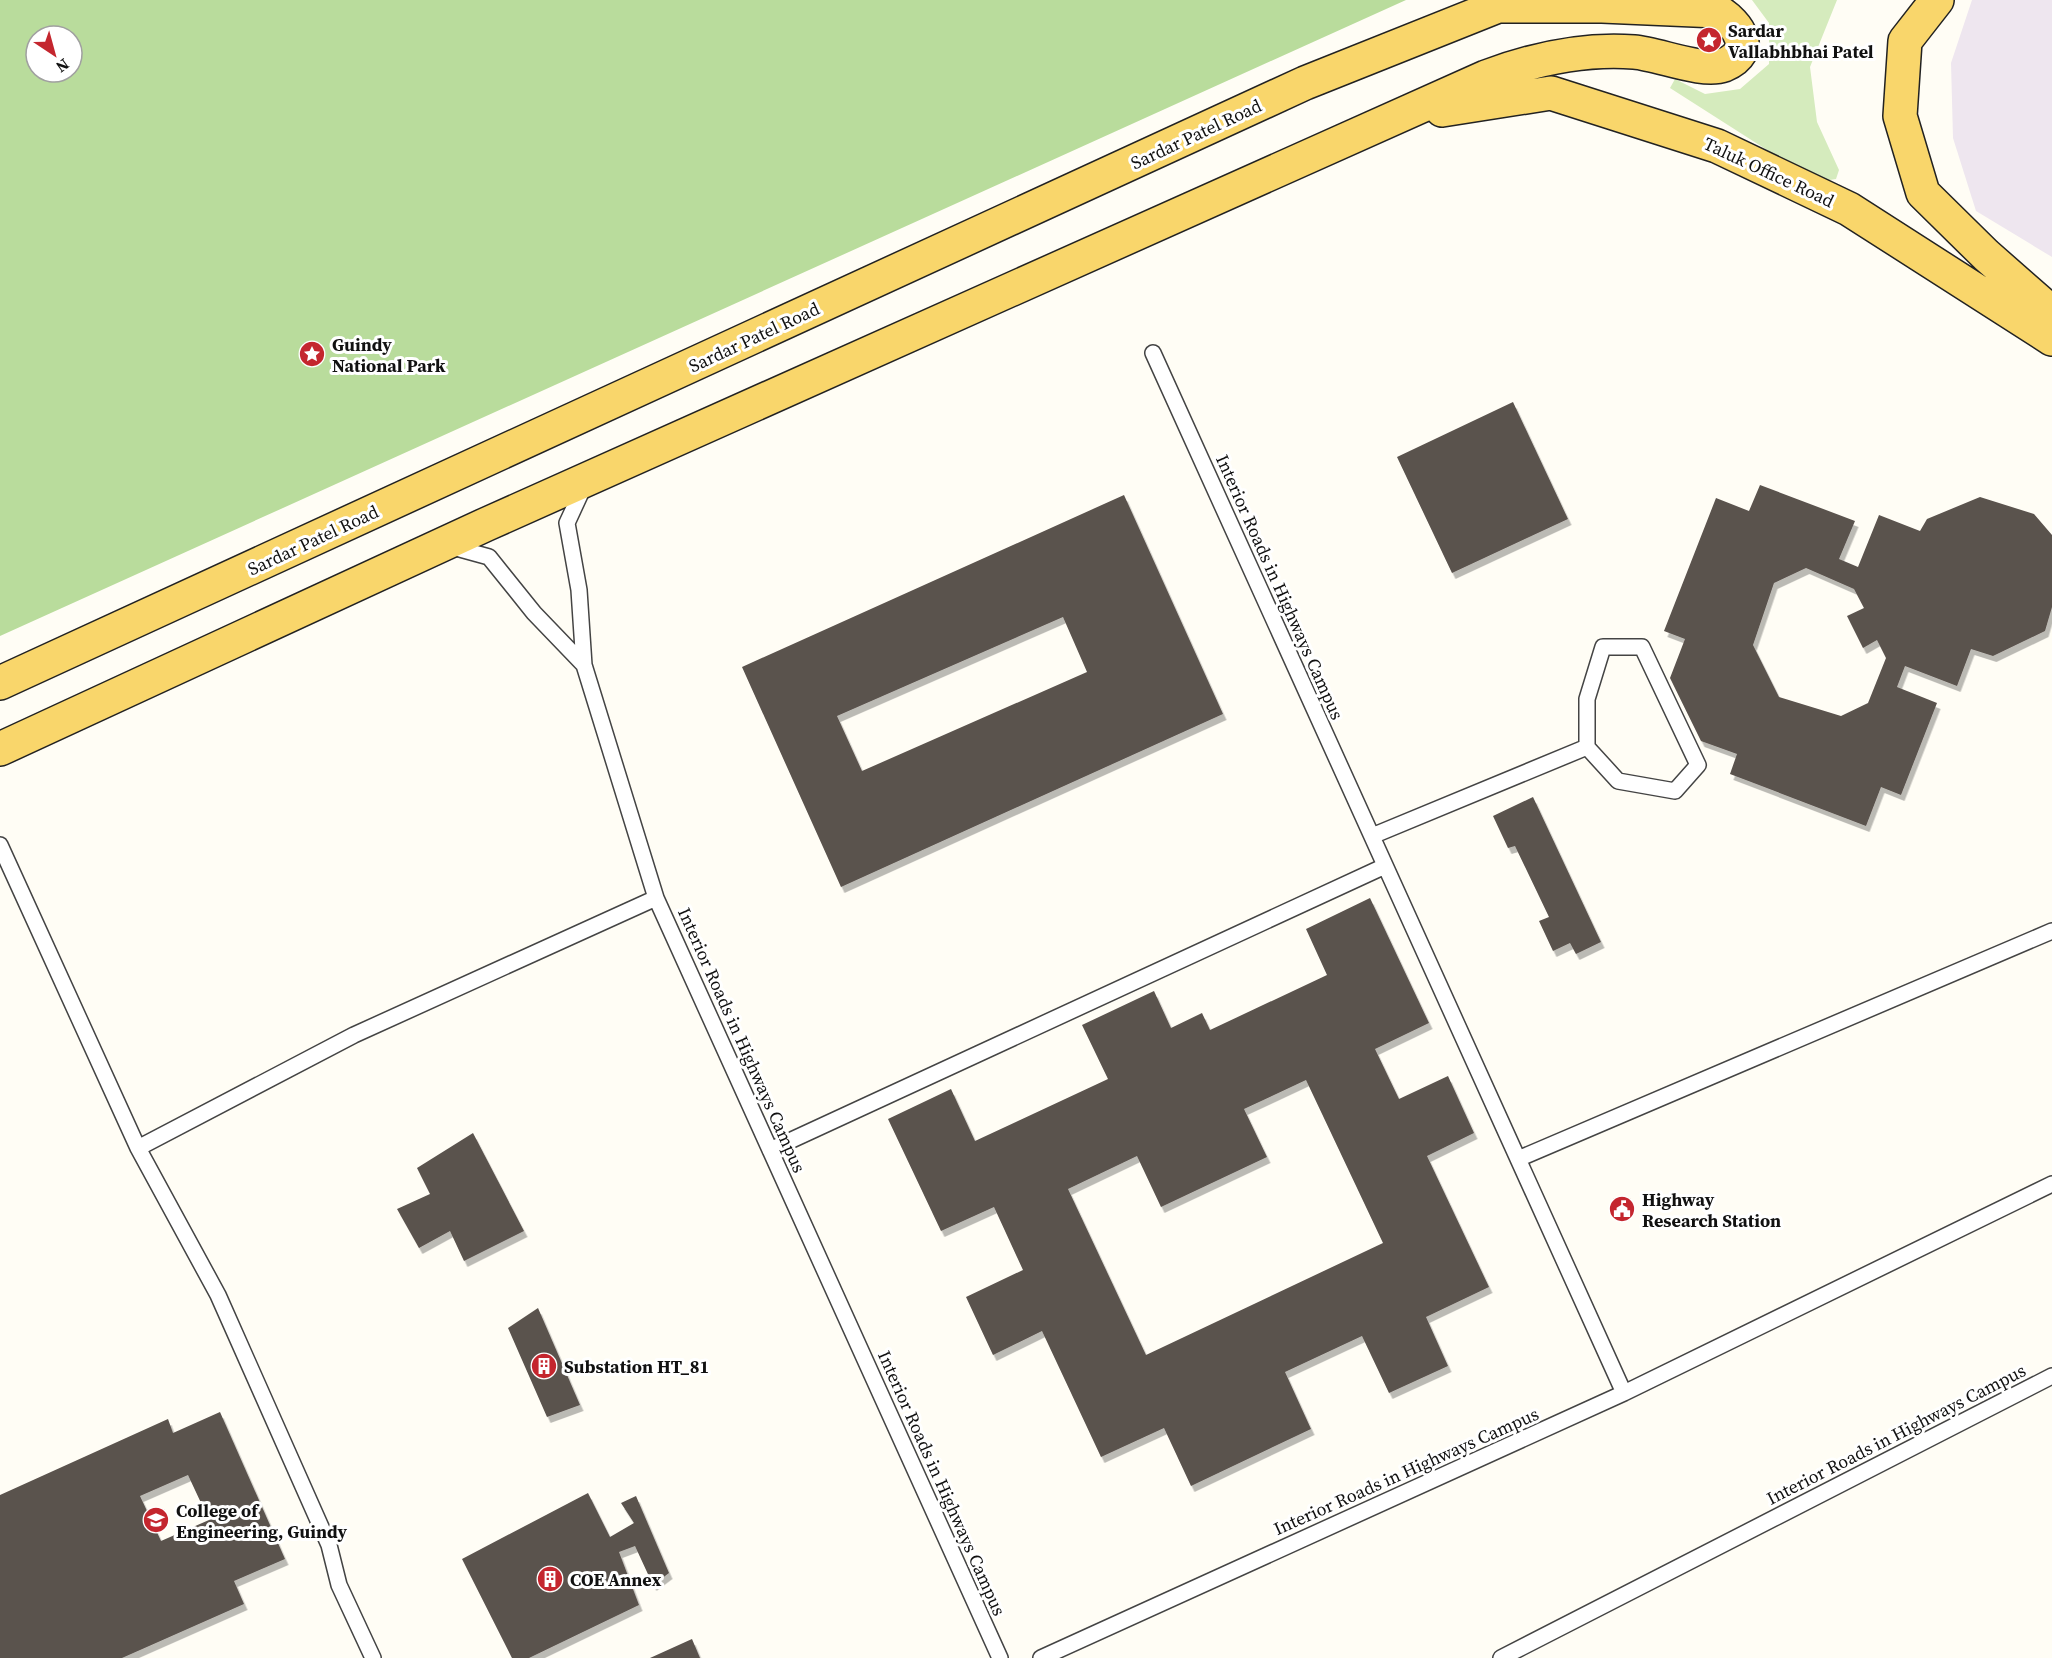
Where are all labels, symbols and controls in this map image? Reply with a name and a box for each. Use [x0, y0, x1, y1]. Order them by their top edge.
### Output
place label: Sardar Vallabhbhai Patel [1728, 18, 1874, 64]
north arrow [24, 24, 84, 84]
place icon: Sardar Vallabhbhai Patel [1694, 25, 1724, 55]
text: N [51, 54, 74, 79]
street label: Sardar Patel Road [1127, 93, 1265, 175]
street label: Taluk Office Road [1700, 131, 1838, 213]
street label: Sardar Patel Road [685, 296, 823, 378]
place label: Guindy National Park [332, 332, 446, 378]
place icon: Guindy National Park [297, 339, 327, 369]
street label: Interior Roads in Highways Campus [1210, 450, 1350, 724]
street label: Sardar Patel Road [244, 499, 382, 581]
street label: Interior Roads in Highways Campus [672, 903, 812, 1177]
place label: Highway Research Station [1642, 1187, 1781, 1233]
public building icon: Highway Research Station [1607, 1194, 1637, 1224]
street label: Interior Roads in Highways Campus [872, 1346, 1012, 1620]
building icon: Substation HT_81 [529, 1351, 559, 1381]
place label: Substation HT_81 [564, 1354, 709, 1379]
street label: Interior Roads in Highways Campus [1762, 1357, 2030, 1510]
street label: Interior Roads in Highways Campus [1269, 1401, 1543, 1541]
place label: College of Engineering, Guindy [176, 1498, 348, 1544]
school or university icon: College of Engineering, Guindy [141, 1505, 171, 1535]
building icon: COE Annex [535, 1564, 565, 1594]
place label: COE Annex [570, 1567, 662, 1592]

